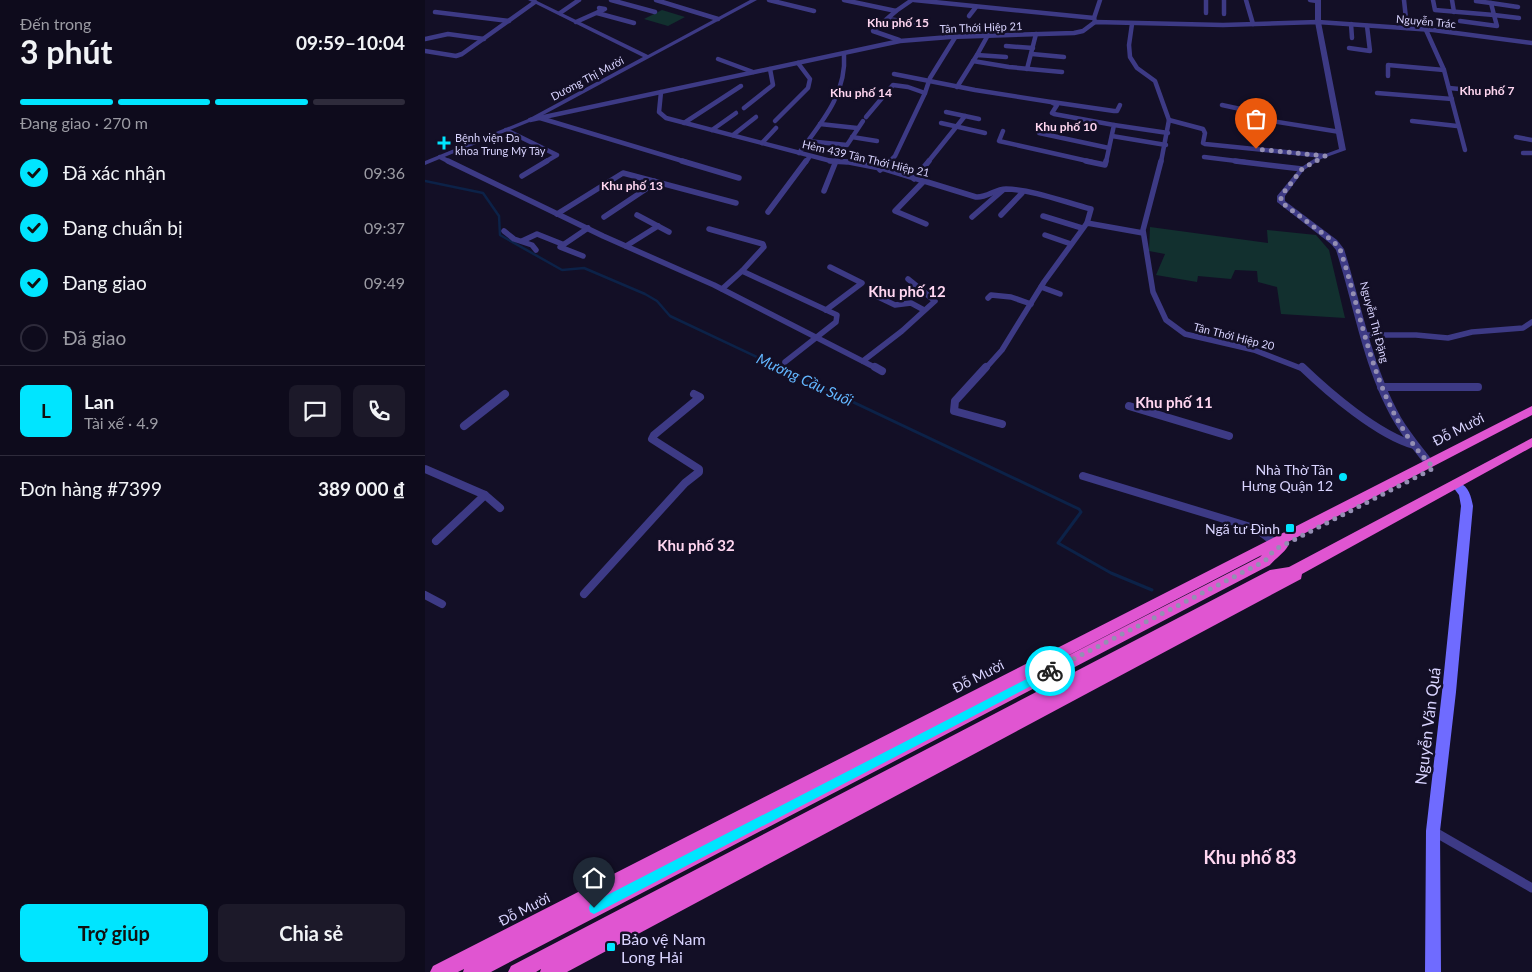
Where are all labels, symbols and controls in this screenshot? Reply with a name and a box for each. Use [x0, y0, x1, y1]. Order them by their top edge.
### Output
street label: Nguyễn Trác [1396, 12, 1456, 30]
text: Đến trong [20, 14, 91, 33]
district label: Khu phố 15 [867, 15, 929, 30]
street label: Tân Thới Hiệp 21 [939, 19, 1023, 35]
text: 09:59–10:04 [296, 31, 405, 54]
text: 3 phút [20, 32, 113, 71]
street label: Dương Thị Mười [548, 53, 626, 103]
district label: Khu phố 7 [1459, 83, 1515, 98]
district label: Khu phố 14 [830, 85, 892, 100]
pin [1235, 98, 1277, 149]
icon: bag [1242, 105, 1270, 133]
text: Đang giao · 270 m [20, 113, 148, 132]
district label: Khu phố 10 [1035, 119, 1097, 134]
place label: Bệnh viện Đa khoa Trung Mỹ Tây [455, 131, 546, 157]
marker: Bệnh viện Đa khoa Trung Mỹ Tây [437, 136, 451, 150]
street label: Hẻm 439 Tân Thới Hiệp 21 [801, 137, 931, 179]
icon: check [20, 159, 48, 187]
text: Đã xác nhận [63, 161, 166, 184]
text: 09:36 [364, 163, 405, 182]
district label: Khu phố 13 [601, 178, 663, 193]
icon: check [20, 214, 48, 242]
text: Đang chuẩn bị [63, 216, 183, 239]
text: 09:37 [364, 218, 405, 237]
icon: check [20, 269, 48, 297]
text: Đang giao [63, 271, 147, 294]
text: 09:49 [364, 273, 405, 292]
street label: Nguyễn Thị Đặng [1358, 280, 1392, 364]
district label: Khu phố 12 [868, 282, 946, 300]
street label: Tân Thới Hiệp 20 [1192, 320, 1276, 352]
text: Đã giao [63, 326, 126, 349]
water label: Mương Cầu Suối [754, 349, 856, 409]
button: chat [289, 385, 341, 437]
button: phone [353, 385, 405, 437]
text: Lan [84, 390, 114, 413]
district label: Khu phố 11 [1135, 393, 1213, 411]
text: L [41, 399, 51, 422]
street label: Đỗ Mười [1429, 409, 1487, 449]
text: Tài xế · 4.9 [84, 413, 159, 432]
place label: Nhà Thờ Tân Hưng Quận 12 [1241, 461, 1333, 494]
marker: Nhà Thờ Tân Hưng Quận 12 [1337, 471, 1349, 483]
text: Đơn hàng #7399 [20, 477, 162, 500]
text: 389 000 ₫ [318, 477, 405, 500]
place label: Ngã tư Đình [1205, 520, 1280, 537]
marker: Ngã tư Đình [1284, 522, 1296, 534]
district label: Khu phố 32 [657, 536, 735, 554]
courier [1025, 646, 1075, 696]
street label: Đỗ Mười [949, 656, 1007, 696]
icon: bike [1036, 657, 1064, 685]
street label: Nguyễn Văn Quá [1410, 666, 1444, 786]
district label: Khu phố 83 [1204, 846, 1296, 868]
pin [573, 857, 615, 908]
icon: home [580, 864, 608, 892]
street label: Đỗ Mười [495, 889, 553, 929]
button: Trợ giúp [20, 904, 208, 962]
button: Chia sẻ [218, 904, 405, 962]
place label: Bảo vệ Nam Long Hải [621, 929, 706, 966]
marker: Bảo vệ Nam Long Hải [605, 941, 617, 953]

